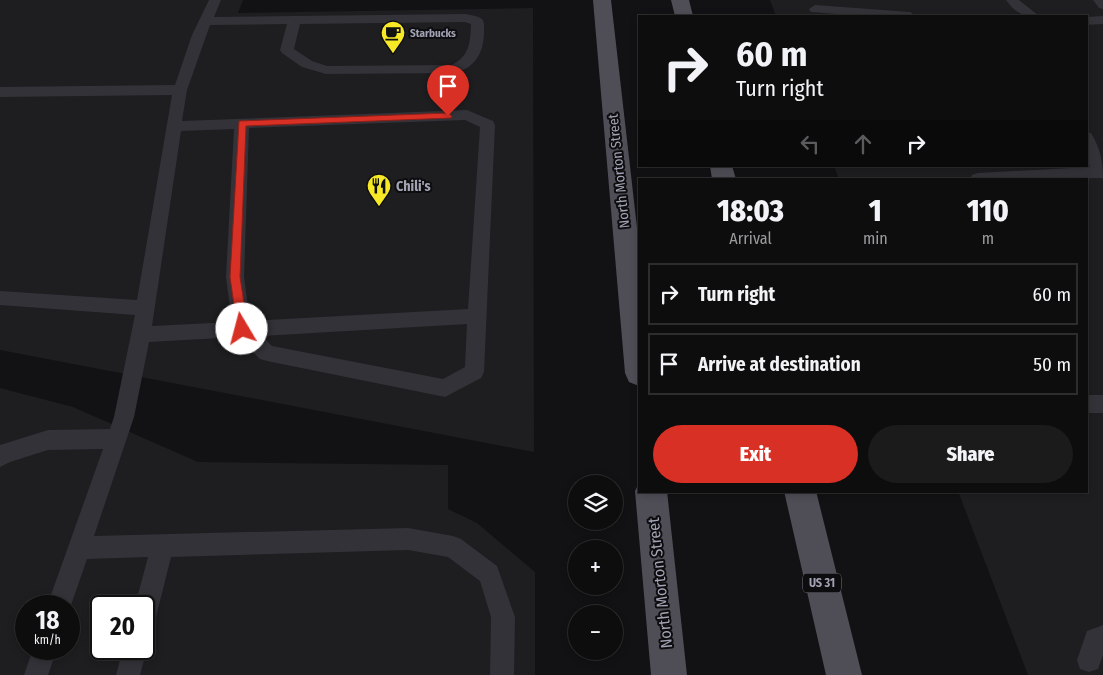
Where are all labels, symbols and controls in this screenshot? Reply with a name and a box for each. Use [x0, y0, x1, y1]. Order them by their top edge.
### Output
cafe icon: Starbucks [380, 20, 406, 54]
place label: Starbucks [410, 27, 456, 40]
text: 60 m [736, 33, 807, 75]
icon: right [653, 35, 718, 100]
pin [427, 65, 469, 116]
icon: arrive [434, 72, 462, 100]
text: Turn right [736, 75, 824, 102]
street label: North Morton Street [604, 112, 633, 229]
icon: left [796, 130, 824, 158]
icon: ahead [849, 130, 877, 158]
icon: right [902, 130, 930, 158]
restaurant icon: Chili's [366, 173, 392, 207]
place label: Chili's [396, 178, 431, 195]
text: 18:03 [717, 193, 784, 229]
text: 1 [869, 193, 882, 229]
text: 110 [967, 193, 1009, 229]
text: Arrival [729, 229, 772, 248]
text: min [863, 229, 888, 248]
text: m [982, 229, 994, 248]
icon: right [655, 280, 683, 308]
text: Turn right [698, 283, 775, 306]
text: 60 m [1033, 283, 1071, 306]
position arrow [215, 302, 267, 354]
icon: arrive [655, 350, 683, 378]
text: Arrive at destination [698, 353, 861, 376]
text: 50 m [1033, 353, 1071, 376]
button: Exit [653, 425, 858, 483]
button: Share [868, 425, 1073, 483]
map controls [568, 475, 623, 660]
button: layers [568, 475, 623, 530]
street label: North Morton Street [644, 516, 676, 649]
button: + [568, 540, 623, 595]
road number: US 31 [803, 574, 841, 592]
speed limit sign: 20 [90, 595, 155, 660]
button: − [568, 605, 623, 660]
text: 18 [36, 606, 59, 636]
text: km/h [34, 633, 61, 647]

